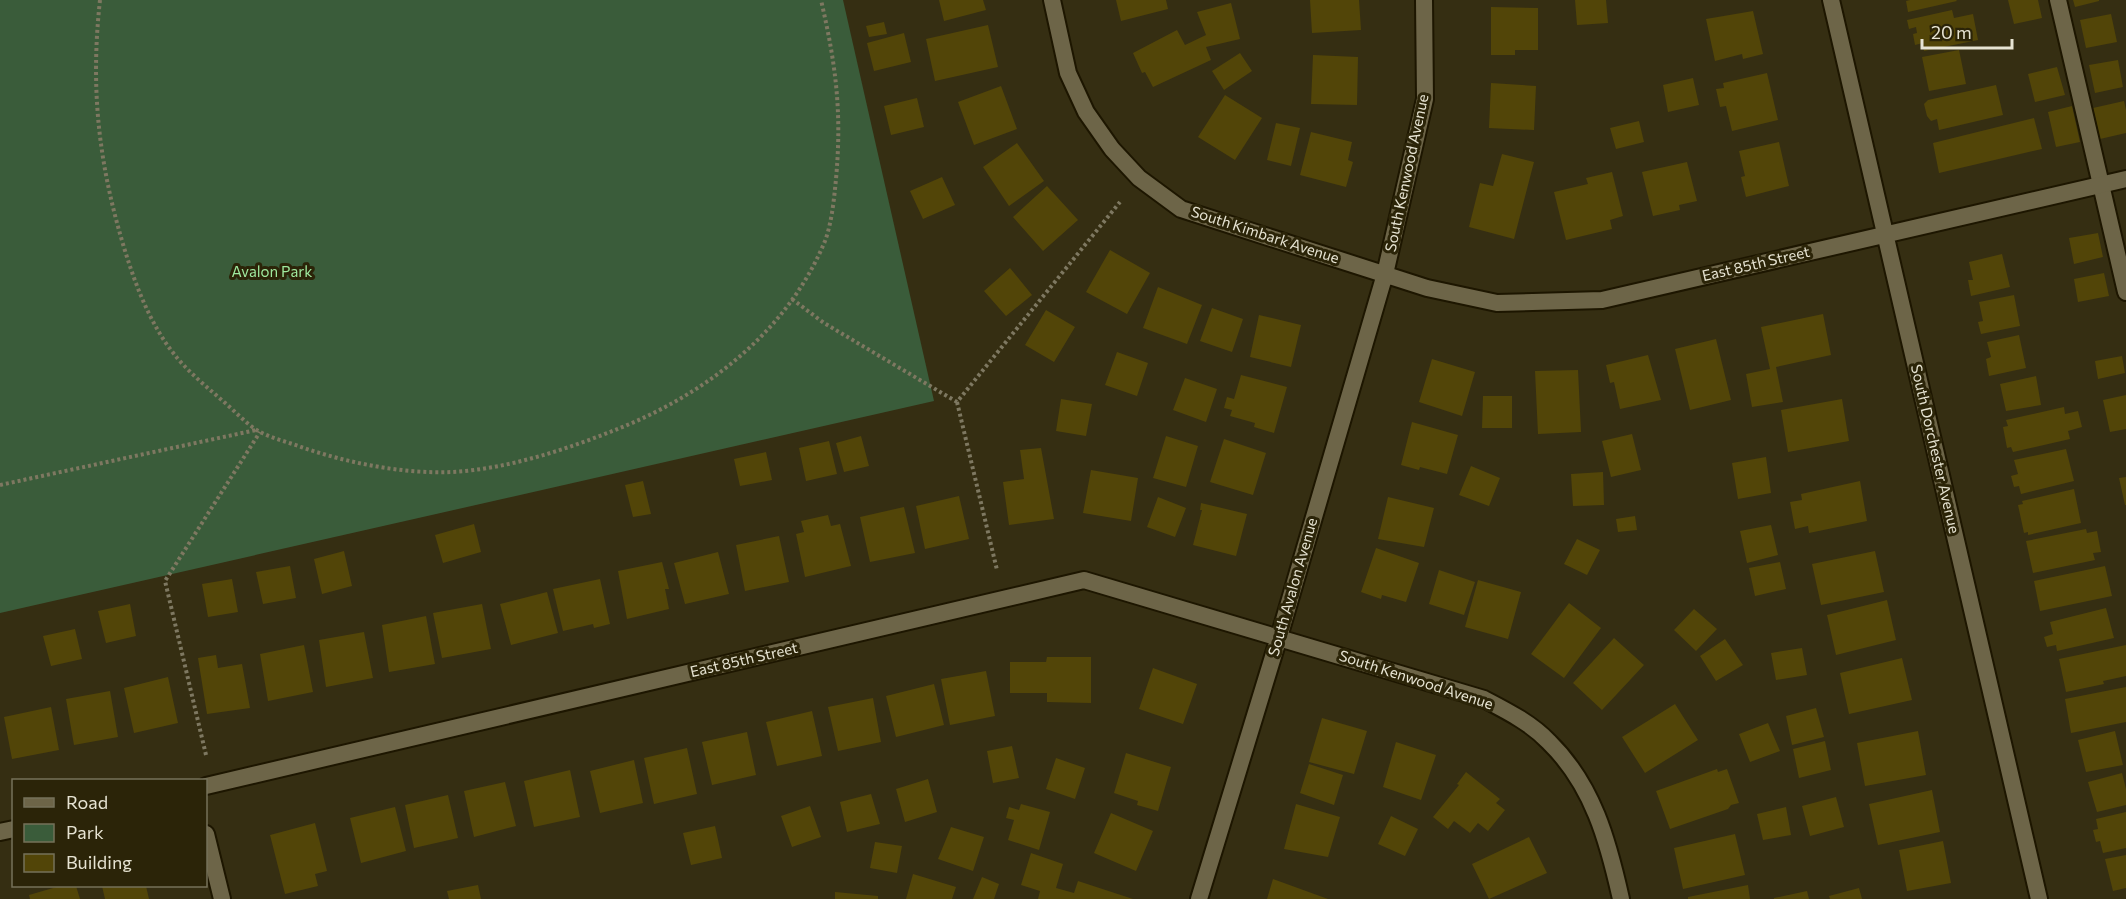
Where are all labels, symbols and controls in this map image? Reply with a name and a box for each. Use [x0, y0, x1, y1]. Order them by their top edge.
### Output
scale bar [1922, 12, 2012, 50]
text: 20 m [1931, 21, 1972, 43]
street label: South Kenwood Avenue [1380, 92, 1432, 253]
street label: South Kimbark Avenue [1189, 202, 1342, 267]
street label: East 85th Street [1700, 242, 1812, 284]
park label: Avalon Park [232, 262, 312, 280]
street label: South Dorchester Avenue [1908, 362, 1964, 535]
street label: South Avalon Avenue [1264, 515, 1320, 658]
street label: East 85th Street [688, 638, 800, 680]
street label: South Kenwood Avenue [1337, 646, 1496, 712]
legend [12, 779, 207, 887]
text: Road [66, 791, 108, 813]
text: Park [66, 821, 104, 843]
text: Building [66, 851, 132, 873]

